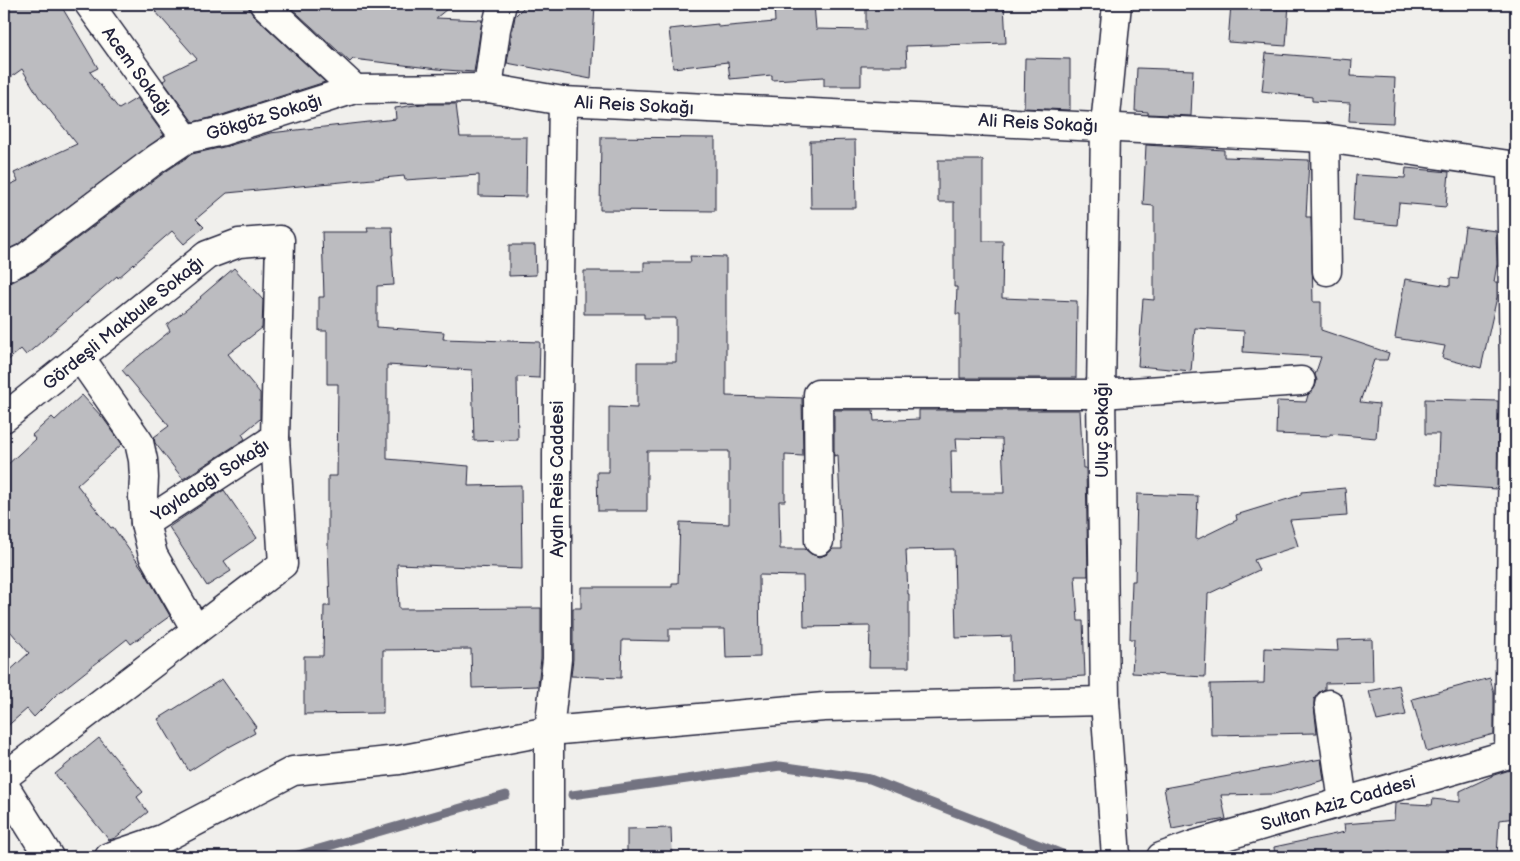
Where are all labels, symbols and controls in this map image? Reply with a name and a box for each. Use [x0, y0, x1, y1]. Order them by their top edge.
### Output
street label: Acem Sokağı [97, 23, 176, 120]
street label: Gökgöz Sokağı [204, 90, 325, 145]
street label: Ali Reis Sokağı [574, 92, 694, 119]
street label: Ali Reis Sokağı [978, 110, 1098, 137]
street label: Gördeşli Makbule Sokağı [39, 252, 208, 395]
street label: Uluç Sokağı [1092, 382, 1113, 478]
street label: Aydın Reis Caddesi [547, 401, 568, 557]
street label: Yayladağı Sokağı [147, 435, 273, 527]
street label: Sultan Aziz Caddesi [1258, 771, 1418, 836]

